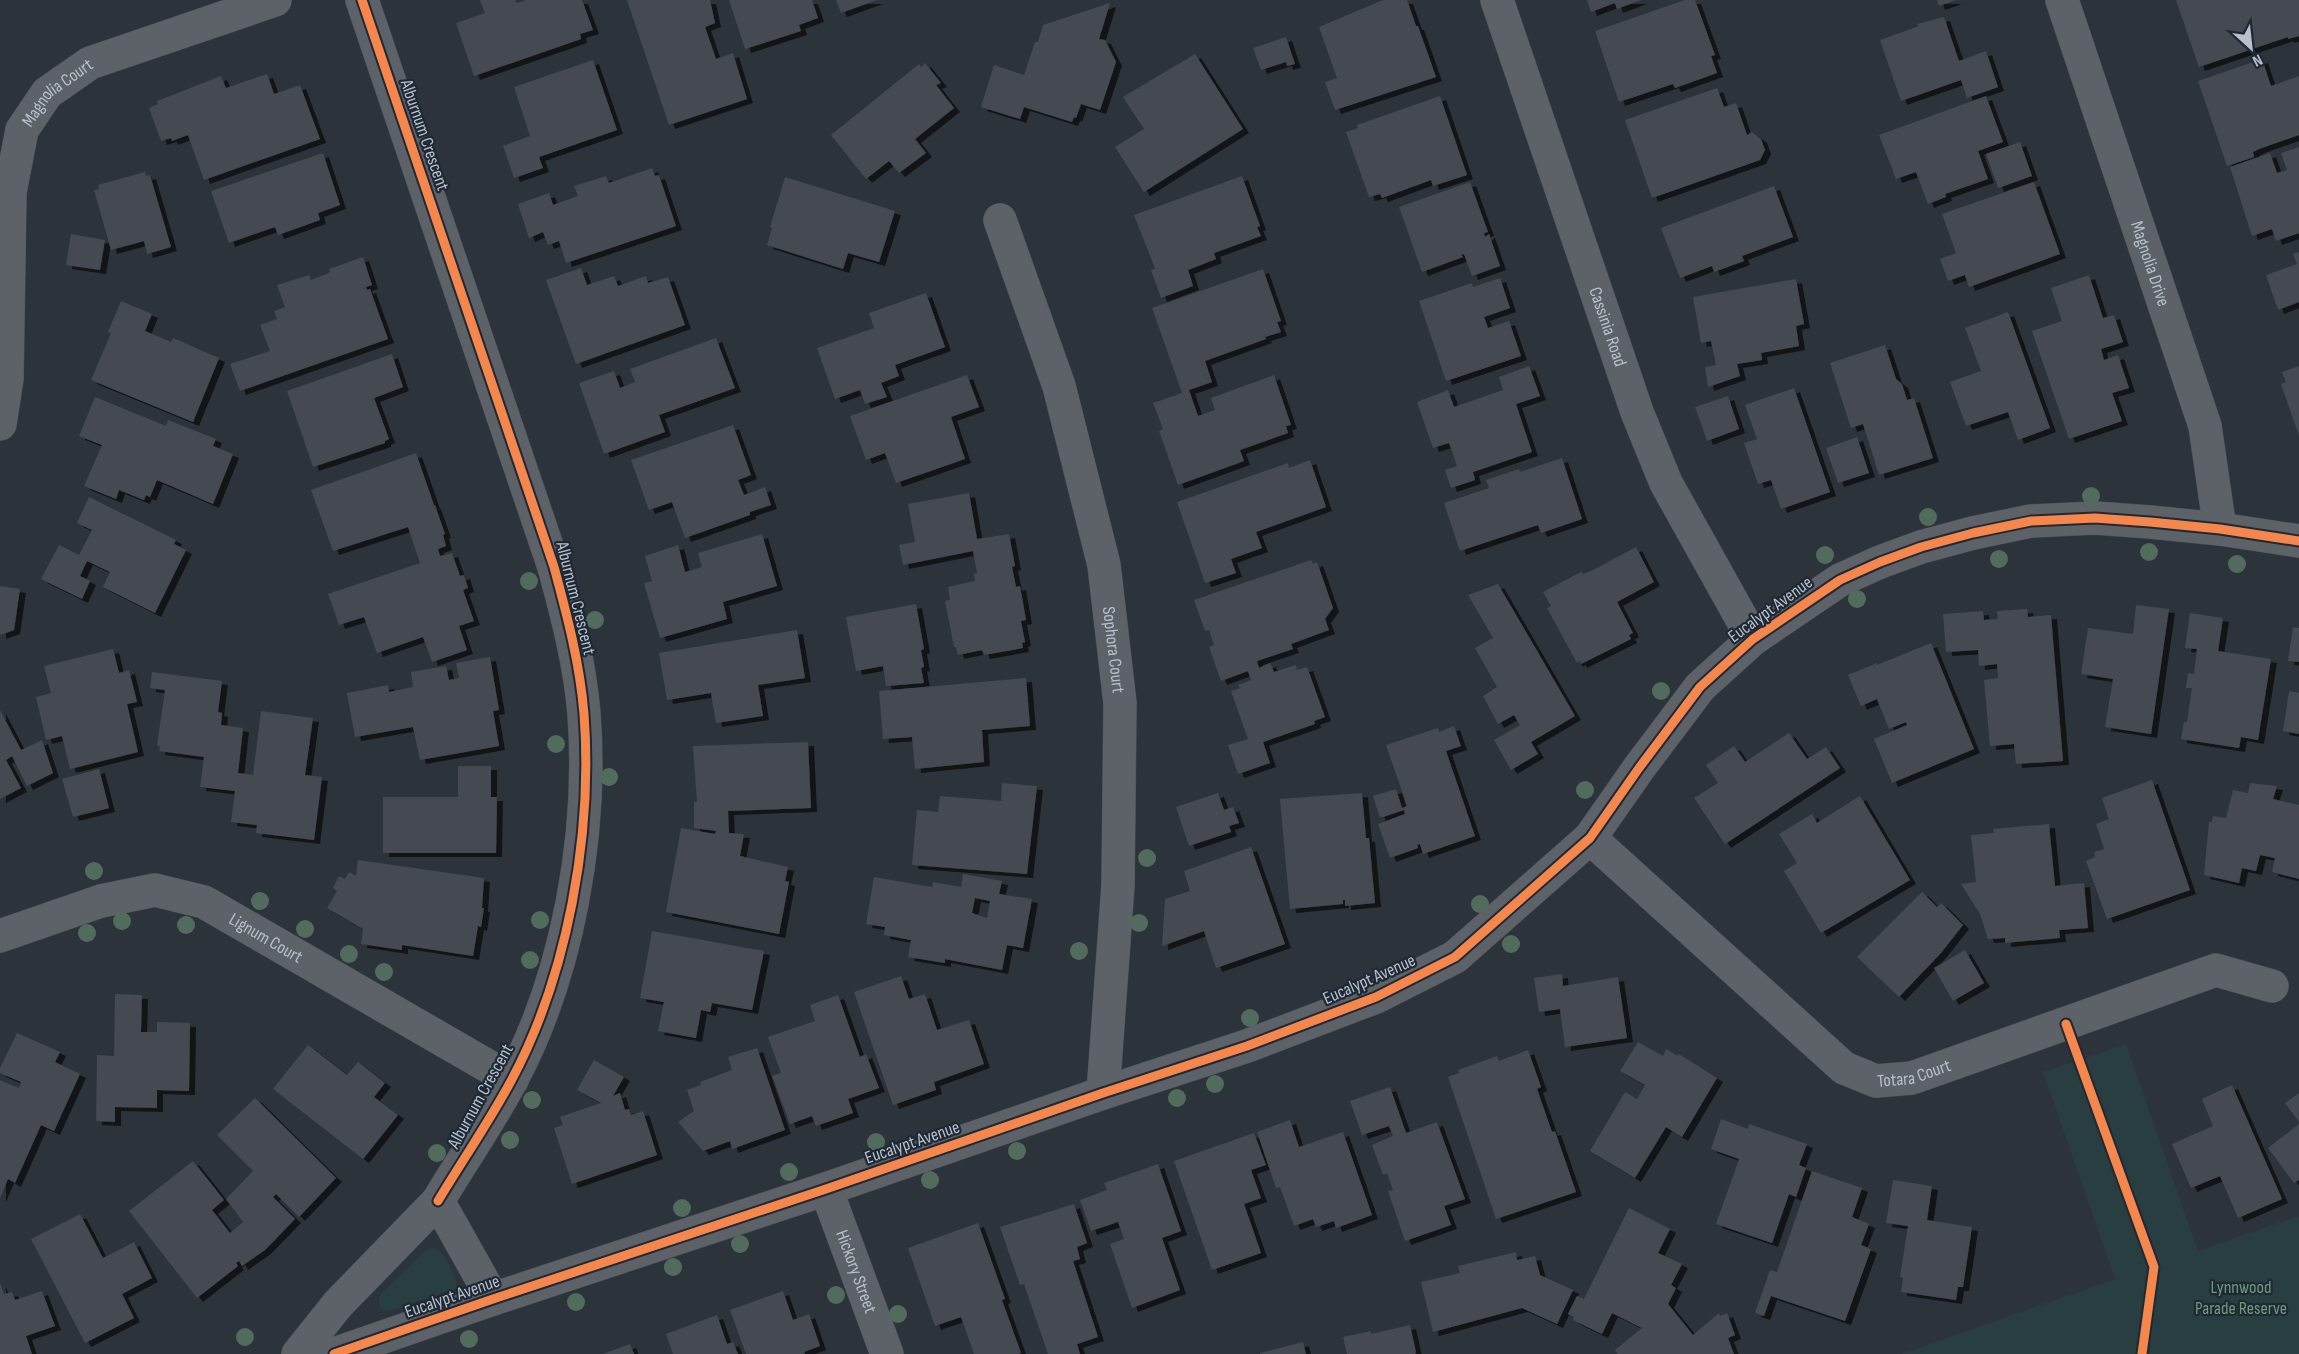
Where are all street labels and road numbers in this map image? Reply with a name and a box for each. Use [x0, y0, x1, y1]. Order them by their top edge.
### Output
street label: Magnolia Court [17, 54, 97, 131]
street label: Alburnum Crescent [395, 76, 454, 194]
street label: Magnolia Drive [2126, 218, 2174, 309]
street label: Cassinia Road [1584, 284, 1631, 369]
street label: Alburnum Crescent [551, 538, 600, 657]
street label: Eucalypt Avenue [1724, 572, 1816, 647]
street label: Sophora Court [1098, 605, 1129, 695]
street label: Lignum Court [225, 909, 307, 968]
street label: Eucalypt Avenue [1320, 950, 1419, 1009]
street label: Alburnum Crescent [443, 1040, 518, 1153]
street label: Totara Court [1876, 1055, 1954, 1092]
street label: Eucalypt Avenue [862, 1116, 962, 1169]
street label: Hickory Street [831, 1227, 881, 1317]
street label: Eucalypt Avenue [402, 1270, 502, 1323]

